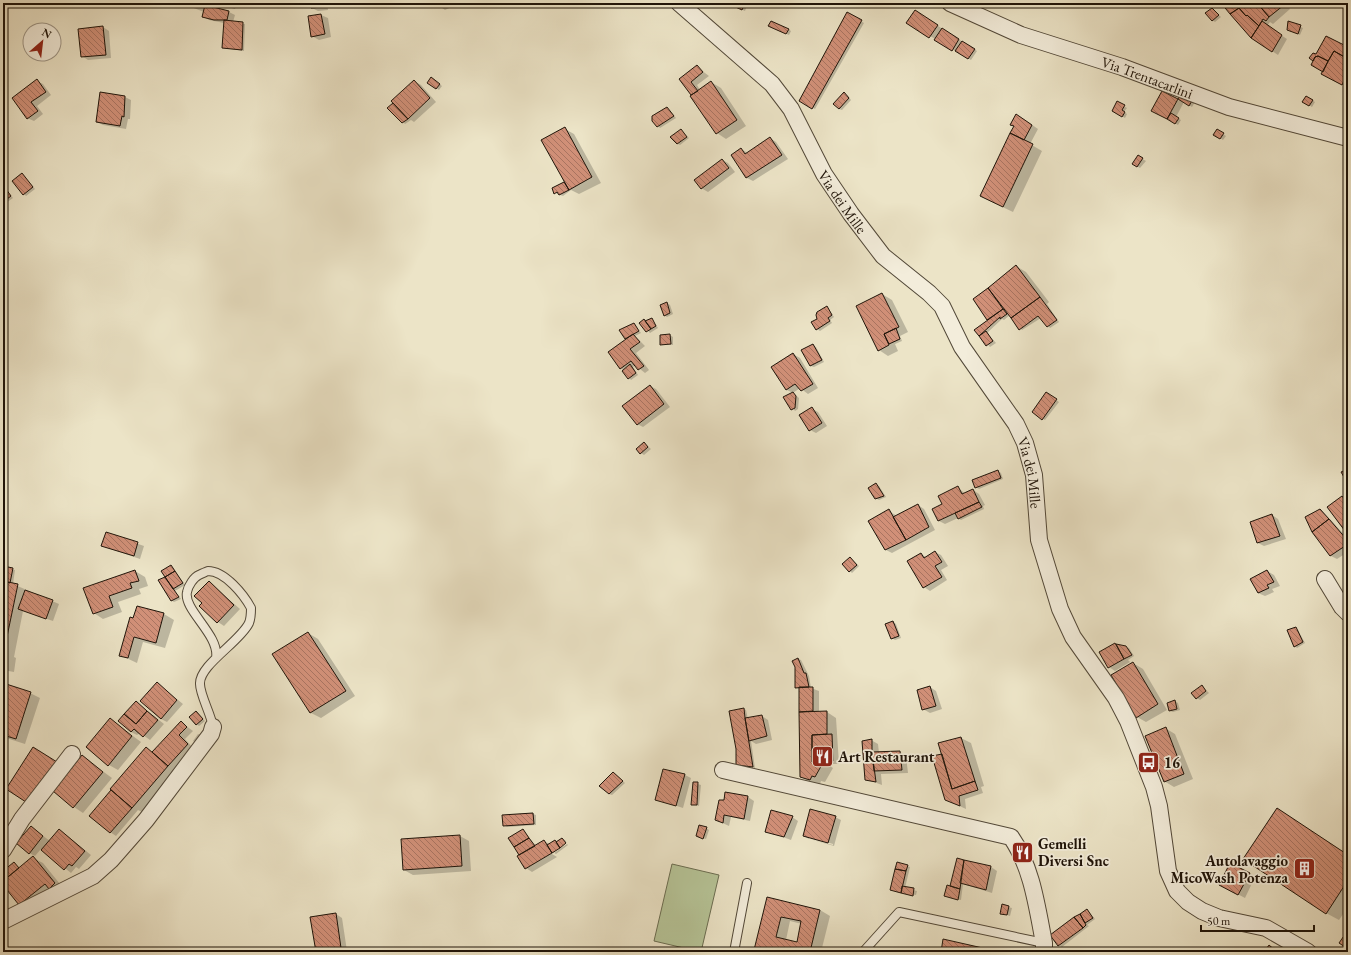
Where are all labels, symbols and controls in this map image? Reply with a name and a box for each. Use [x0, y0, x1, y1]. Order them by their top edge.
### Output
north arrow [22, 22, 62, 62]
text: N [39, 25, 54, 41]
street label: Via Trentacarlini [1099, 52, 1196, 102]
street label: Via dei Mille [814, 166, 872, 237]
street label: Via dei Mille [1014, 433, 1046, 509]
restaurant icon: Art Restaurant [809, 743, 835, 769]
place label: Art Restaurant [837, 747, 935, 766]
bus stop icon: 16 [1135, 749, 1161, 775]
place label: 16 [1164, 753, 1180, 772]
place label: Gemelli Diversi Snc [1038, 834, 1109, 870]
restaurant icon: Gemelli Diversi Snc [1009, 839, 1035, 865]
place label: Autolavaggio MicoWash Potenza [1170, 851, 1288, 887]
building icon: Autolavaggio MicoWash Potenza [1291, 856, 1317, 882]
scale bar [1201, 907, 1314, 933]
text: 50 m [1207, 913, 1231, 929]

